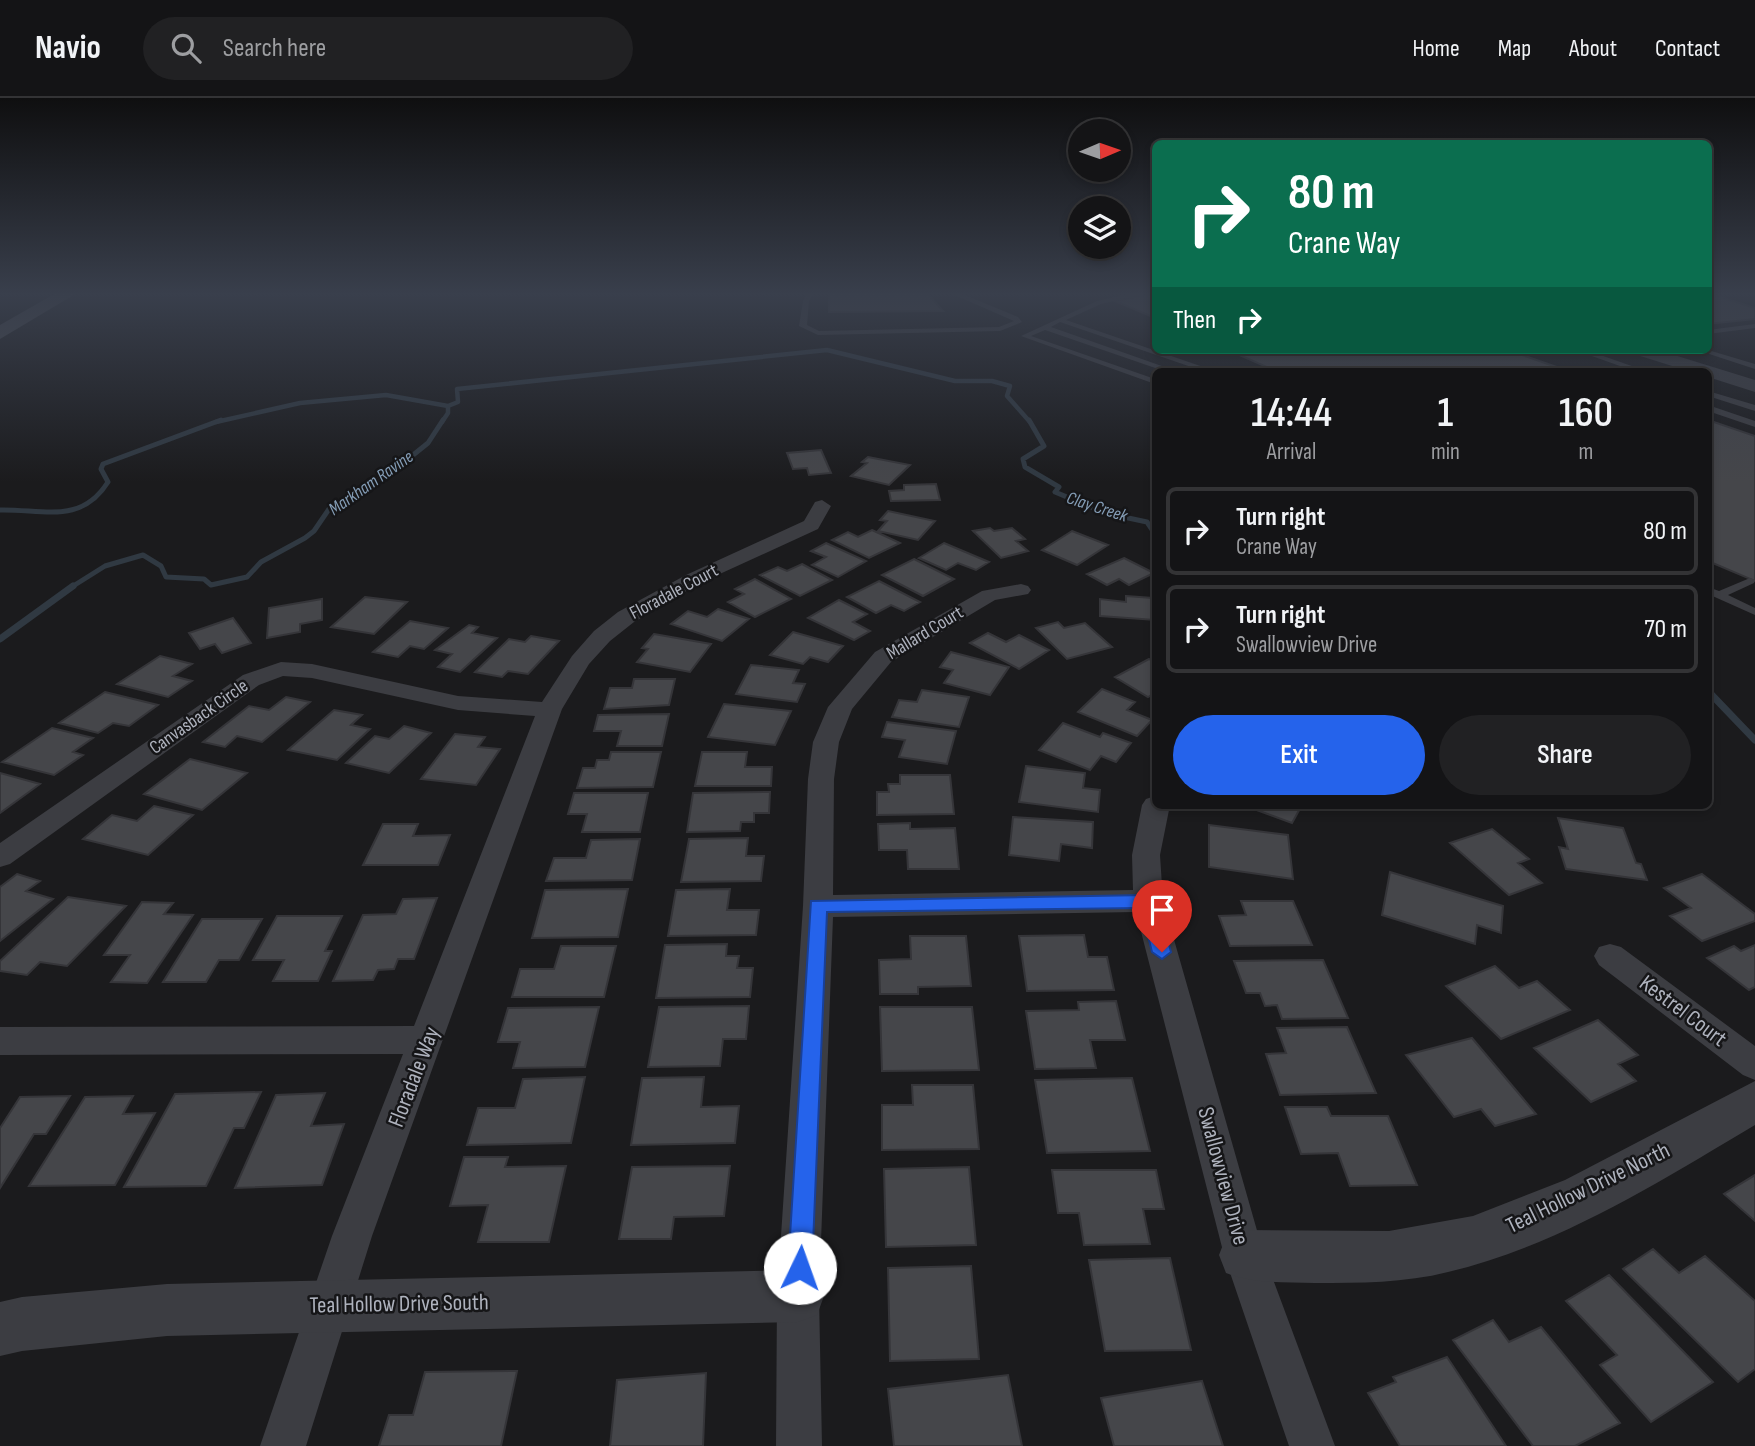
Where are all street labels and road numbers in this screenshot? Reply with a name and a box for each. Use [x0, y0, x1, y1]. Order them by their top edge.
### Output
street label: Floradale Court [626, 559, 722, 625]
street label: Mallard Court [882, 601, 968, 665]
street label: Canvasback Circle [145, 675, 253, 759]
street label: Kestrel Court [1634, 969, 1732, 1053]
street label: Floradale Way [382, 1023, 446, 1131]
street label: Swallowview Drive [1191, 1104, 1255, 1248]
street label: Teal Hollow Drive North [1502, 1136, 1674, 1240]
street label: Teal Hollow Drive South [309, 1288, 489, 1320]

